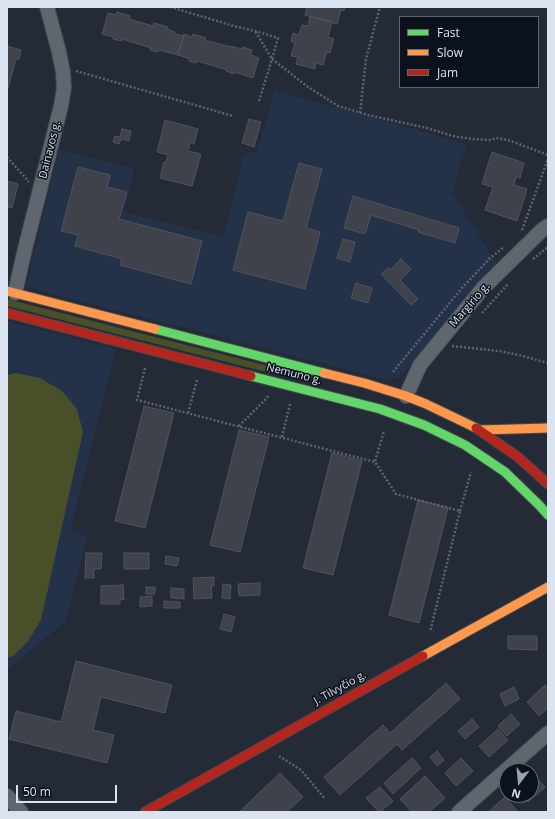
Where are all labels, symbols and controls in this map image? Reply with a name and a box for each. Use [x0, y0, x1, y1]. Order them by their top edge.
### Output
legend [399, 16, 539, 88]
text: Fast [437, 24, 460, 41]
text: Slow [437, 44, 463, 61]
text: Jam [437, 64, 458, 81]
street label: Dainavos g. [36, 120, 64, 180]
street label: Margirio g. [447, 280, 493, 330]
street label: Nemuno g. [265, 361, 323, 387]
street label: J. Tilvyčio g. [312, 668, 368, 708]
north arrow [499, 763, 539, 803]
scale bar [18, 777, 119, 803]
text: 50 m [23, 783, 51, 800]
text: N [509, 786, 522, 803]

